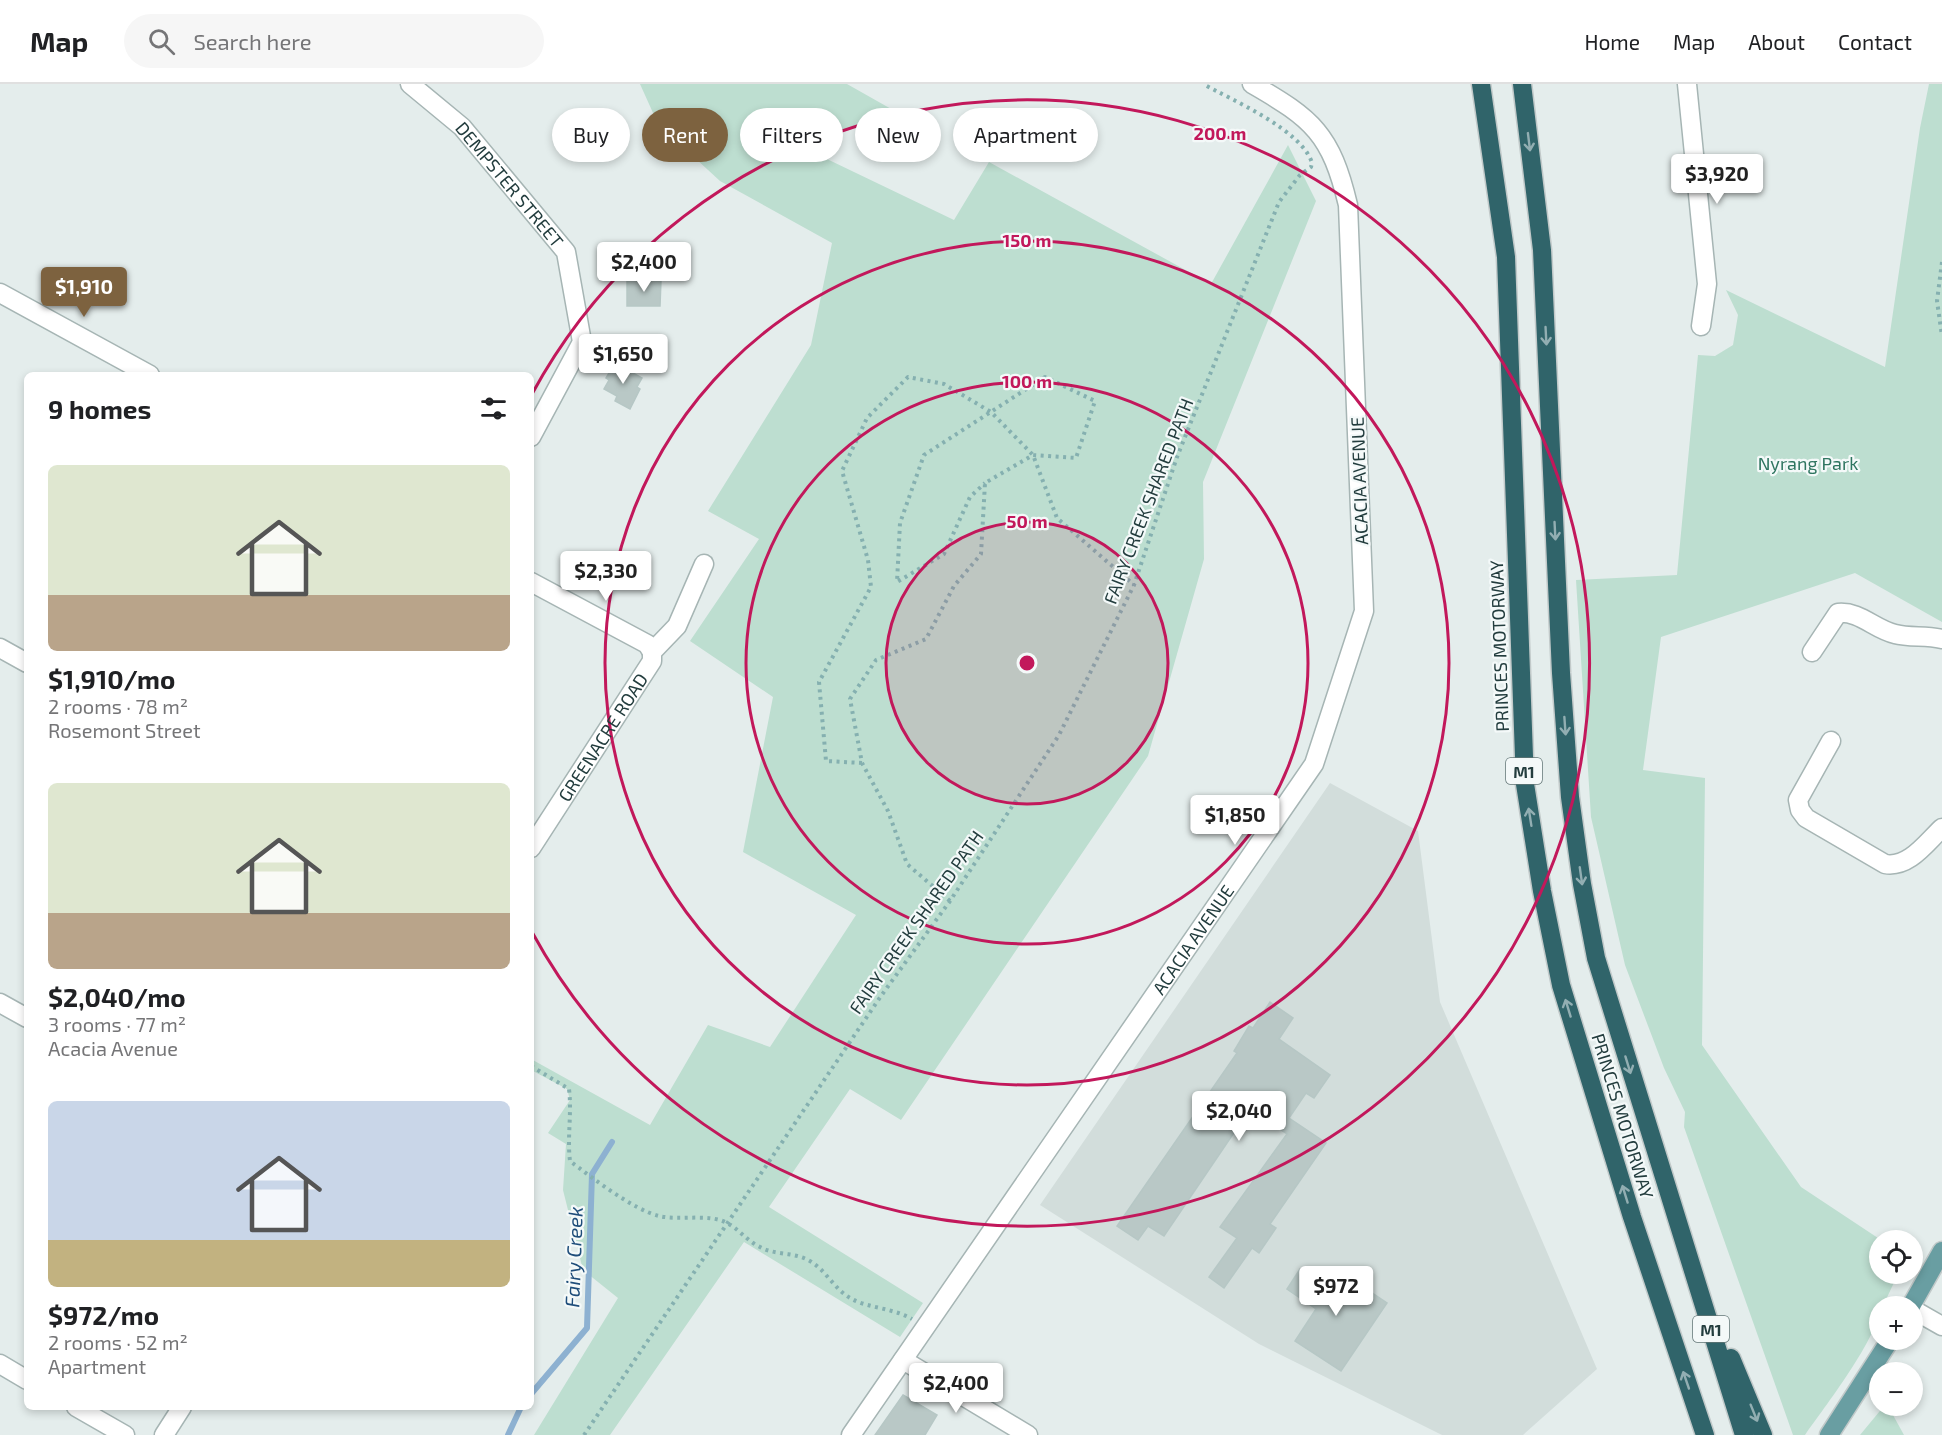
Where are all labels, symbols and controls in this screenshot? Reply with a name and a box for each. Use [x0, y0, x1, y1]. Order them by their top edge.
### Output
search box [124, 14, 544, 68]
text: Map [30, 24, 88, 58]
icon: search [145, 25, 178, 58]
text: Search here [193, 28, 312, 54]
text: Home [1584, 29, 1640, 54]
text: Map [1673, 29, 1715, 54]
text: About [1748, 29, 1805, 54]
text: Contact [1838, 29, 1912, 54]
chip: Buy [552, 108, 630, 162]
chip: Rent [642, 108, 728, 162]
chip: Filters [740, 108, 843, 162]
chip: New [855, 108, 941, 162]
chip: Apartment [953, 108, 1098, 162]
street label: DEMPSTER STREET [451, 117, 569, 252]
text: 200 m [1194, 122, 1246, 144]
one-way arrow [1524, 132, 1535, 151]
pin: $3,920 [1668, 154, 1766, 205]
text: $3,920 [1685, 161, 1749, 185]
text: 150 m [1003, 229, 1051, 251]
pin: $2,400 [595, 242, 693, 293]
text: $2,400 [611, 249, 677, 273]
pin: $1,910 [35, 267, 133, 318]
text: $1,910 [55, 274, 113, 298]
one-way arrow [1541, 326, 1552, 346]
pin: $1,650 [574, 334, 672, 385]
text: $1,650 [593, 341, 653, 365]
text: 100 m [1002, 370, 1052, 392]
icon: filters [477, 392, 510, 425]
text: 9 homes [48, 393, 151, 424]
street label: FAIRY CREEK SHARED PATH [1099, 395, 1197, 607]
street label: ACACIA AVENUE [1346, 417, 1372, 545]
park label: Nyrang Park [1758, 452, 1858, 474]
icon: home [225, 504, 333, 612]
text: 50 m [1006, 510, 1048, 532]
one-way arrow [1549, 520, 1560, 540]
pin: $2,330 [557, 551, 655, 602]
text: $2,330 [574, 558, 638, 582]
street label: PRINCES MOTORWAY [1485, 559, 1513, 732]
centre of rings [1017, 653, 1037, 673]
text: $1,910/mo [48, 663, 175, 694]
street label: GREENACRE ROAD [553, 669, 652, 805]
text: 2 rooms · 78 m² [48, 694, 188, 718]
one-way arrow [1560, 715, 1571, 735]
text: Rosemont Street [48, 718, 201, 742]
road number: M1 [1506, 758, 1542, 784]
pin: $1,850 [1186, 795, 1284, 846]
text: $1,850 [1204, 802, 1266, 826]
one-way arrow [1524, 808, 1535, 827]
icon: home [225, 822, 333, 930]
street label: FAIRY CREEK SHARED PATH [844, 826, 988, 1018]
one-way arrow [1575, 865, 1586, 885]
street label: ACACIA AVENUE [1147, 880, 1238, 999]
text: $2,040/mo [48, 981, 186, 1012]
one-way arrow [1562, 999, 1573, 1018]
text: 3 rooms · 77 m² [48, 1012, 186, 1036]
street label: PRINCES MOTORWAY [1587, 1031, 1659, 1202]
text: Acacia Avenue [48, 1036, 178, 1060]
one-way arrow [1623, 1055, 1634, 1074]
pin: $2,040 [1190, 1091, 1288, 1142]
text: $2,040 [1206, 1098, 1272, 1122]
icon: home [225, 1140, 333, 1248]
one-way arrow [1619, 1185, 1630, 1204]
water label: Fairy Creek [559, 1206, 588, 1308]
map controls [1869, 1230, 1923, 1416]
button: locate [1869, 1230, 1923, 1284]
pin: $972 [1300, 1266, 1372, 1317]
text: $972 [1313, 1273, 1359, 1297]
button: + [1869, 1296, 1923, 1350]
text: $972/mo [48, 1299, 159, 1330]
road number: M1 [1693, 1316, 1729, 1342]
text: 2 rooms · 52 m² [48, 1330, 188, 1354]
text: Apartment [48, 1354, 146, 1378]
button: − [1869, 1362, 1923, 1416]
pin: $2,400 [907, 1363, 1005, 1414]
text: $2,400 [923, 1370, 989, 1394]
one-way arrow [1680, 1371, 1691, 1389]
one-way arrow [1749, 1403, 1760, 1422]

